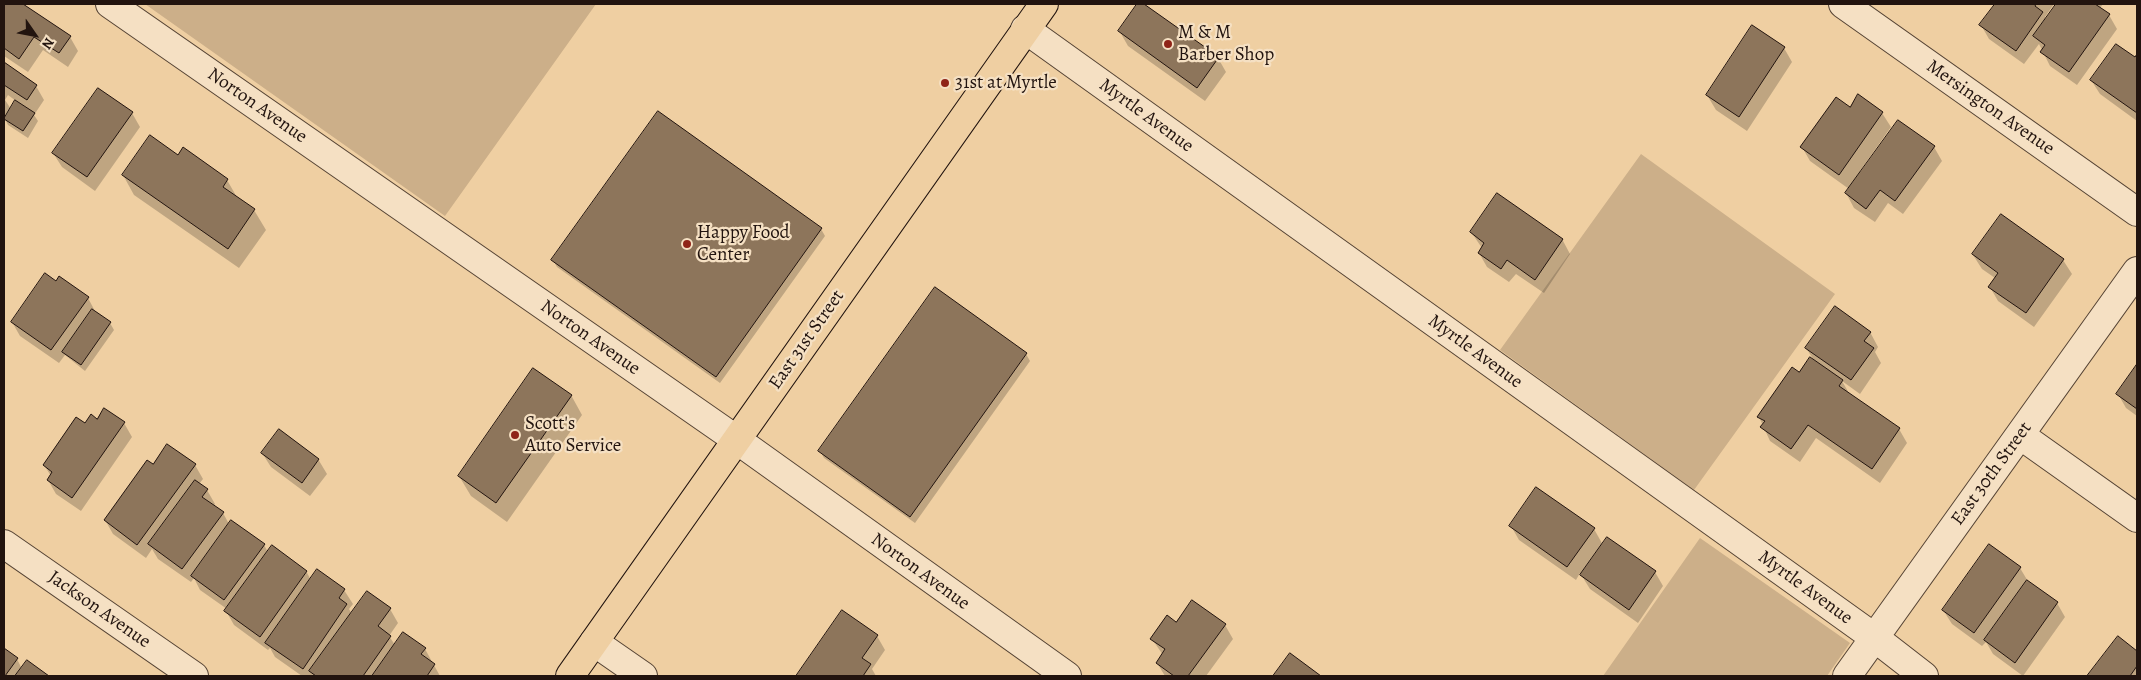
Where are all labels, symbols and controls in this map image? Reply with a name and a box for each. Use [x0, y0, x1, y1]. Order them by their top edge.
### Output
north arrow [10, 10, 60, 60]
place label: M & M Barber Shop [1178, 22, 1274, 66]
text: N [37, 34, 59, 53]
marker: M & M Barber Shop [1162, 38, 1174, 50]
street label: Mersington Avenue [1922, 55, 2058, 161]
street label: Norton Avenue [203, 63, 311, 149]
place label: 31st at Myrtle [955, 72, 1057, 94]
street label: Myrtle Avenue [1094, 74, 1198, 158]
marker: 31st at Myrtle [939, 77, 951, 89]
place label: Happy Food Center [697, 222, 790, 266]
marker: Happy Food Center [681, 238, 693, 250]
street label: East 31st Street [764, 286, 850, 394]
street label: Norton Avenue [536, 295, 644, 381]
street label: Myrtle Avenue [1423, 310, 1527, 394]
place label: Scott's Auto Service [525, 413, 621, 457]
street label: East 30th Street [1947, 418, 2037, 530]
marker: Scott's Auto Service [509, 429, 521, 441]
street label: Norton Avenue [866, 529, 974, 615]
street label: Myrtle Avenue [1753, 546, 1857, 630]
street label: Jackson Avenue [43, 566, 155, 654]

